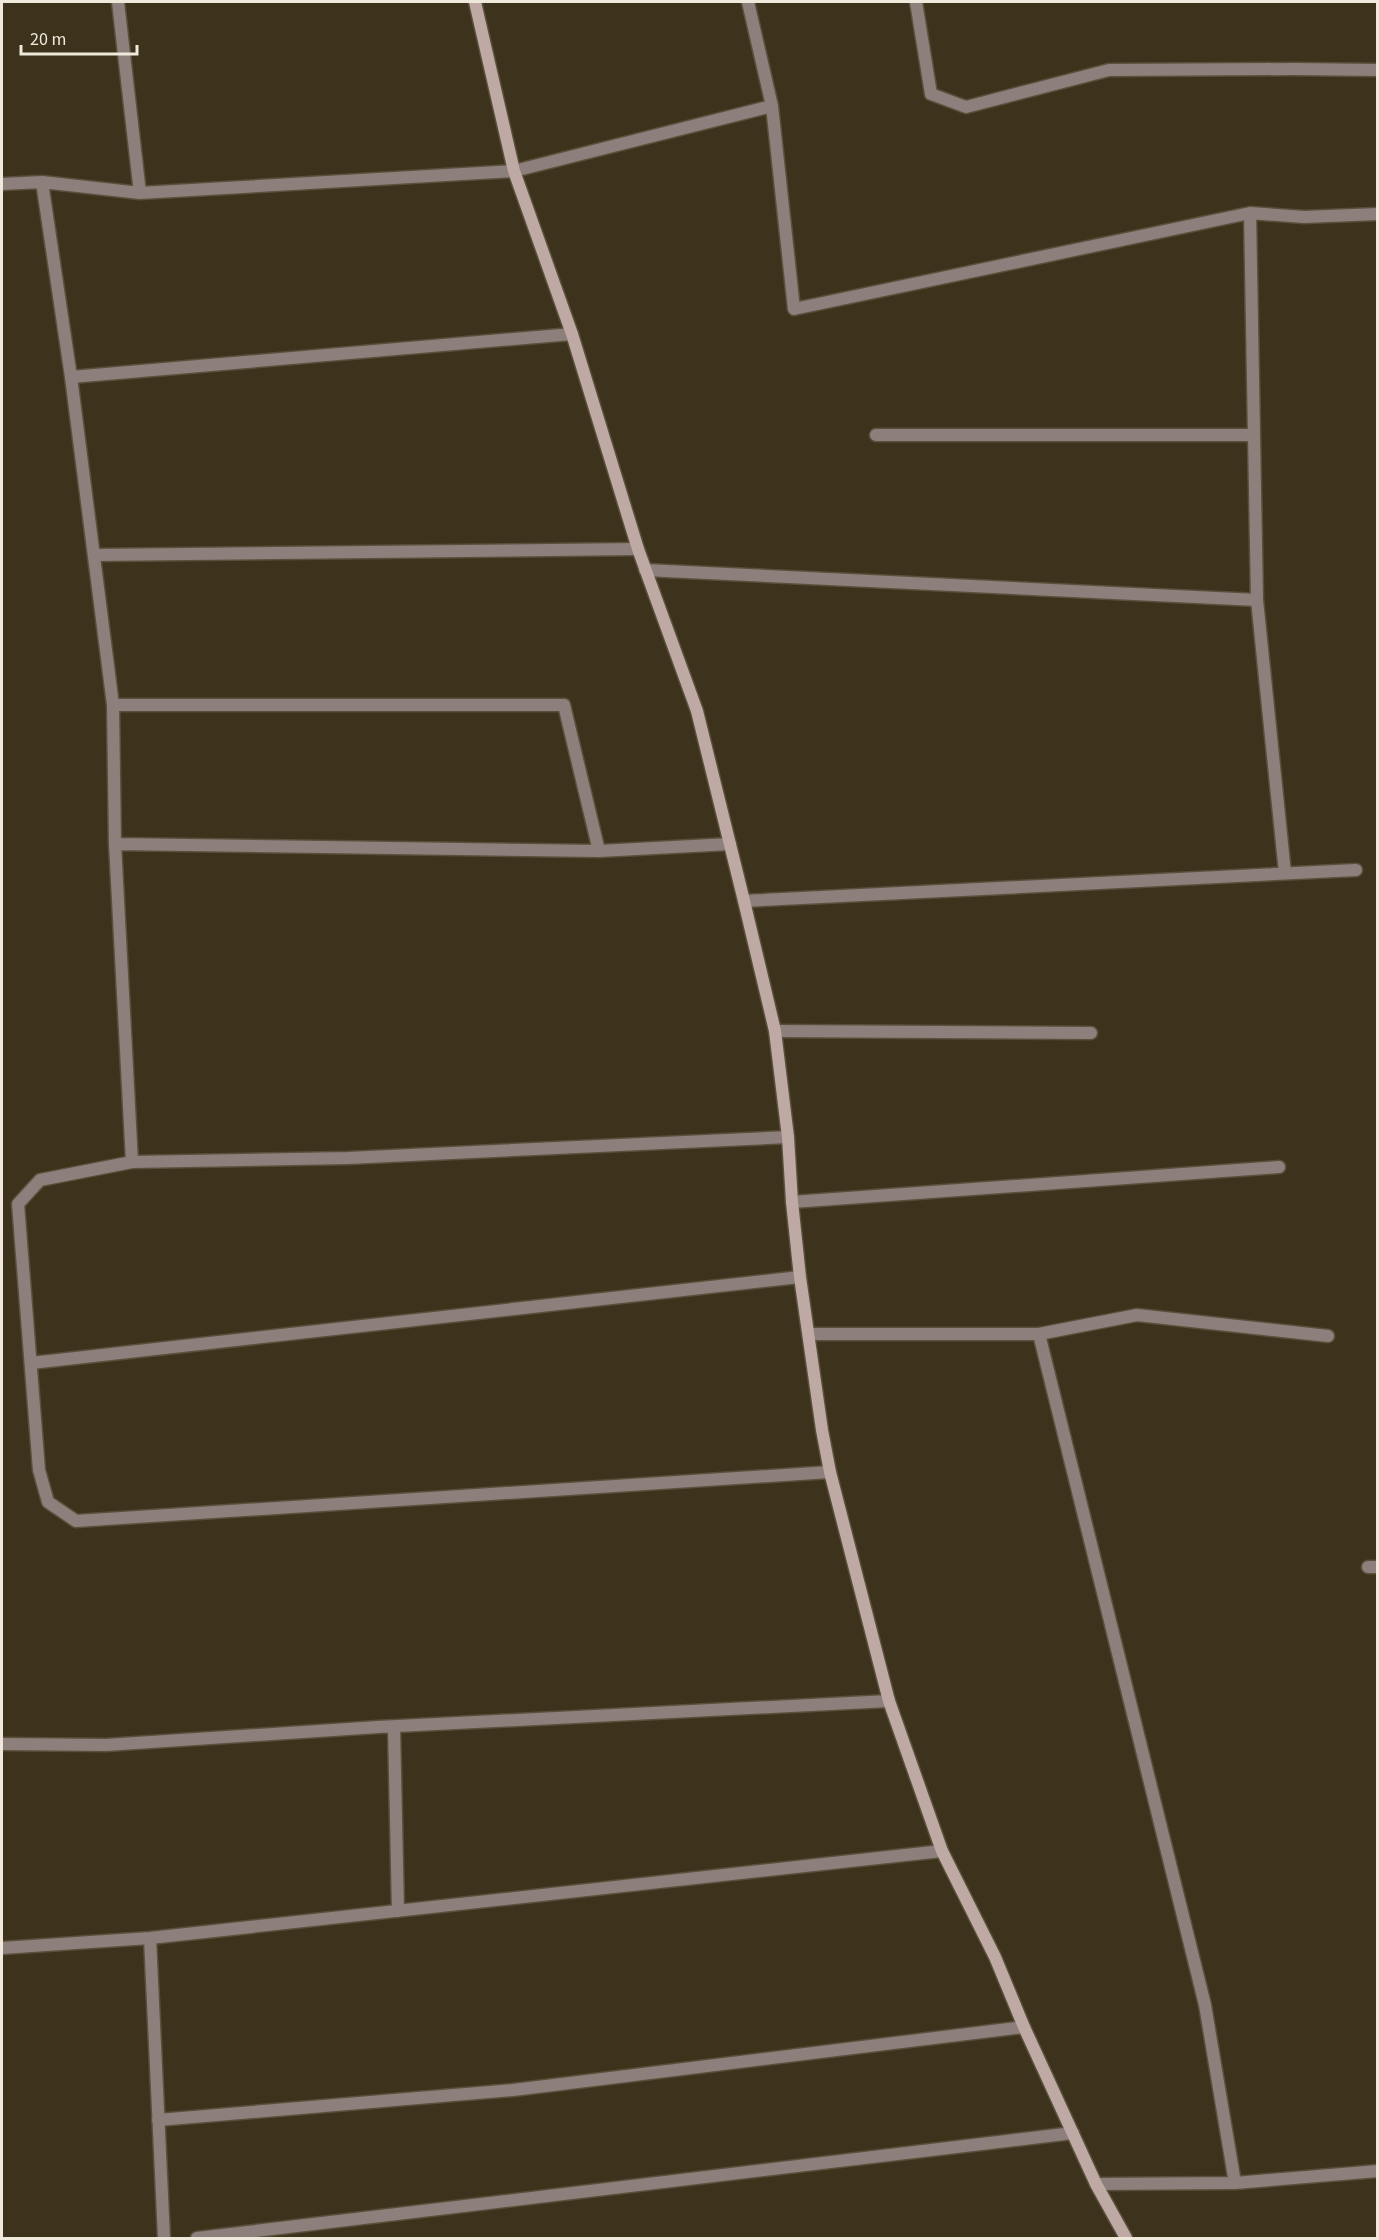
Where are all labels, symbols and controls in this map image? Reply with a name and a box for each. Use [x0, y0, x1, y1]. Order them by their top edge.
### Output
scale bar [21, 18, 136, 56]
text: 20 m [30, 27, 66, 52]

